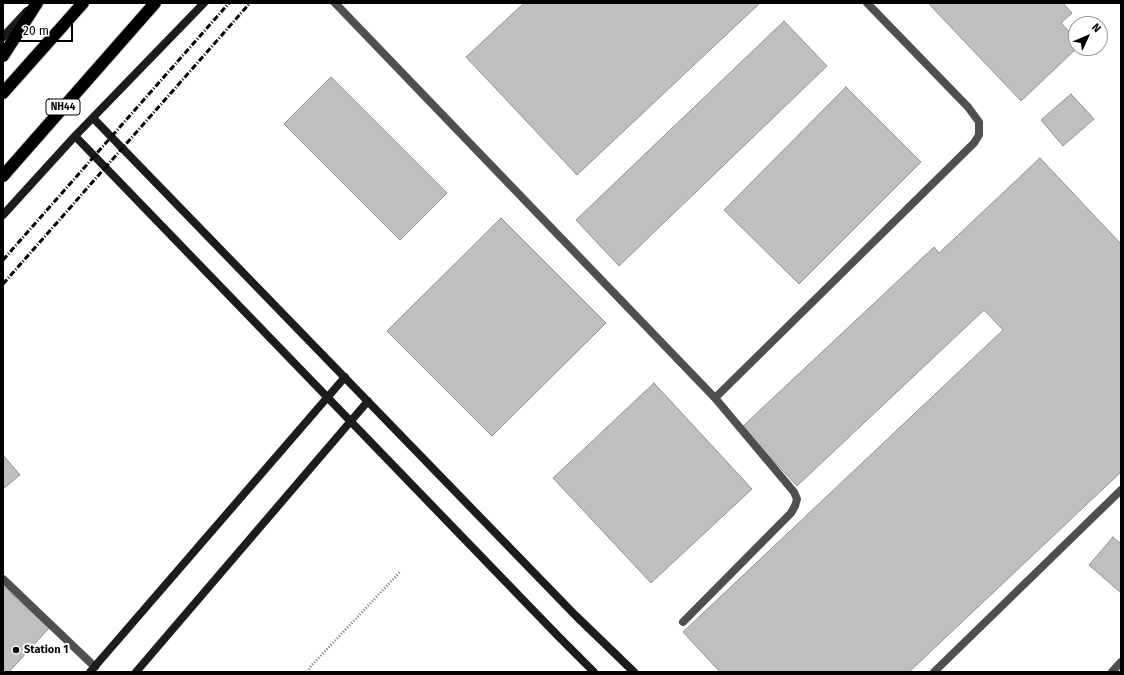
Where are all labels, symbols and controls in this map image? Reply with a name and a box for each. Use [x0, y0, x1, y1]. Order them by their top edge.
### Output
scale bar [18, 16, 75, 42]
north arrow [1068, 16, 1108, 56]
text: N [1089, 21, 1103, 35]
text: 20 m [23, 24, 49, 38]
road number: NH44 [46, 99, 80, 115]
place label: Station 1 [24, 643, 68, 657]
marker: Station 1 [11, 645, 21, 655]

